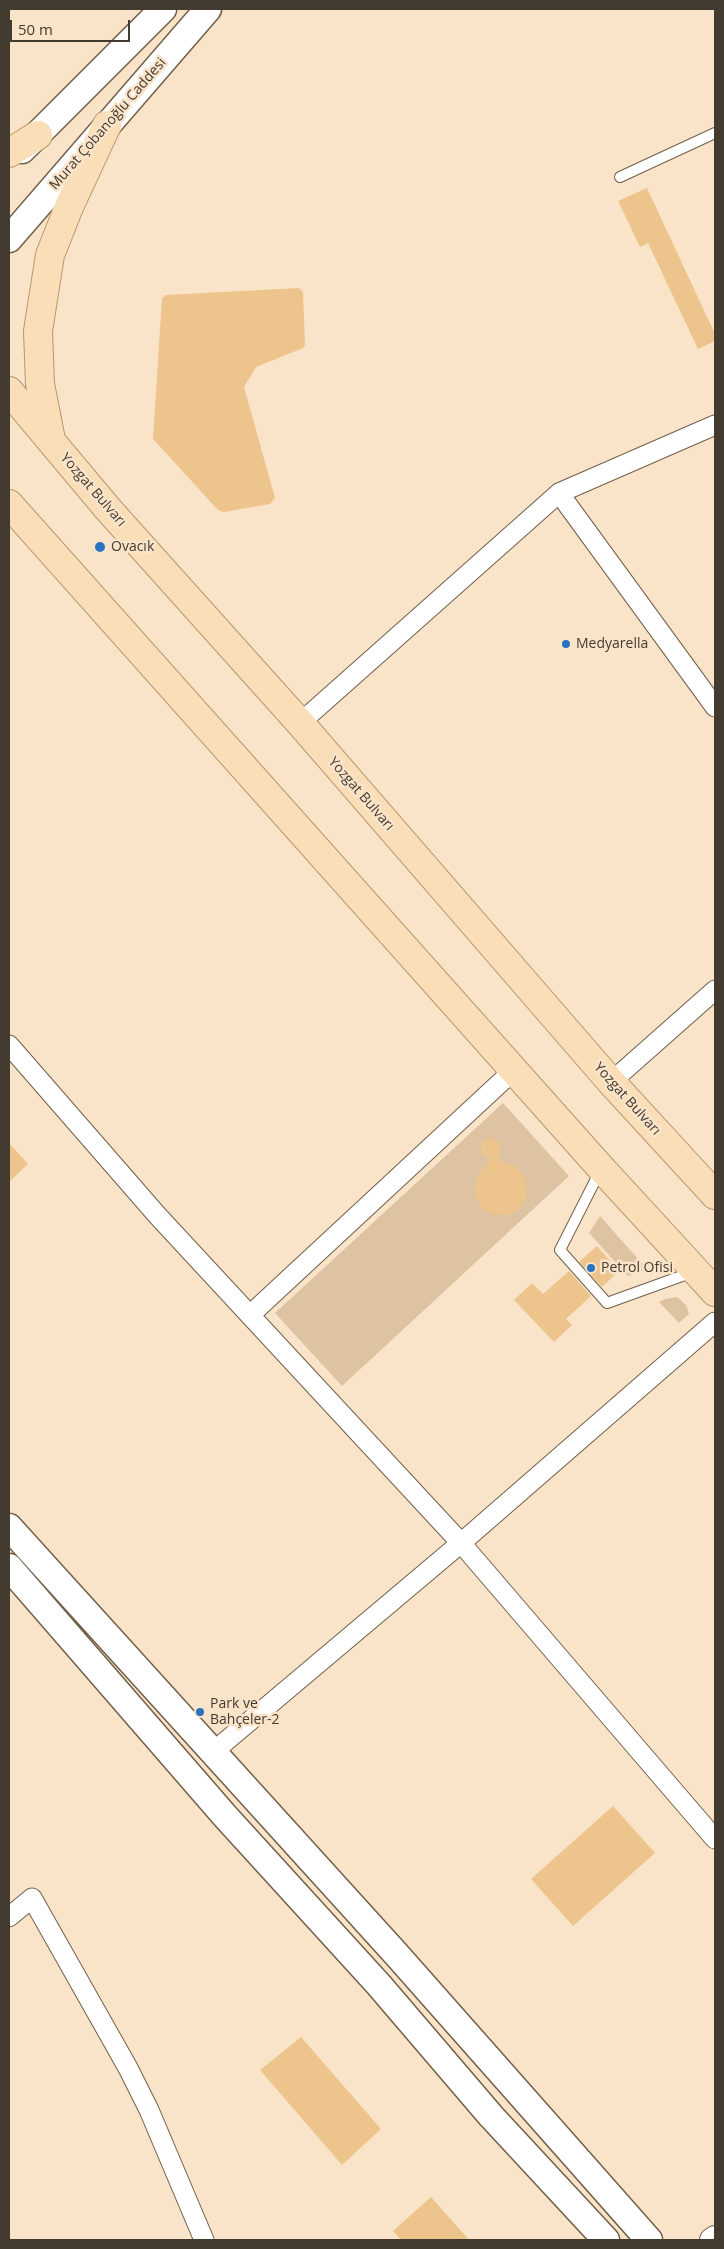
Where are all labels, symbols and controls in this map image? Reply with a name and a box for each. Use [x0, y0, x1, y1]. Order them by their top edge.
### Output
scale bar [12, 10, 132, 42]
text: 50 m [18, 19, 53, 39]
street label: Murat Çobanoğlu Caddesi [46, 55, 170, 193]
street label: Yozgat Bulvarı [56, 450, 130, 530]
place label: Ovacık [111, 539, 154, 555]
marker: Ovacık [93, 540, 107, 554]
place label: Medyarella [576, 636, 648, 652]
marker: Medyarella [560, 638, 572, 650]
street label: Yozgat Bulvarı [324, 754, 398, 834]
street label: Yozgat Bulvarı [590, 1059, 664, 1139]
place label: Petrol Ofisi [601, 1260, 673, 1276]
marker: Petrol Ofisi [585, 1262, 597, 1274]
place label: Park ve Bahçeler-2 [210, 1696, 280, 1728]
marker: Park ve Bahçeler-2 [194, 1706, 206, 1718]

